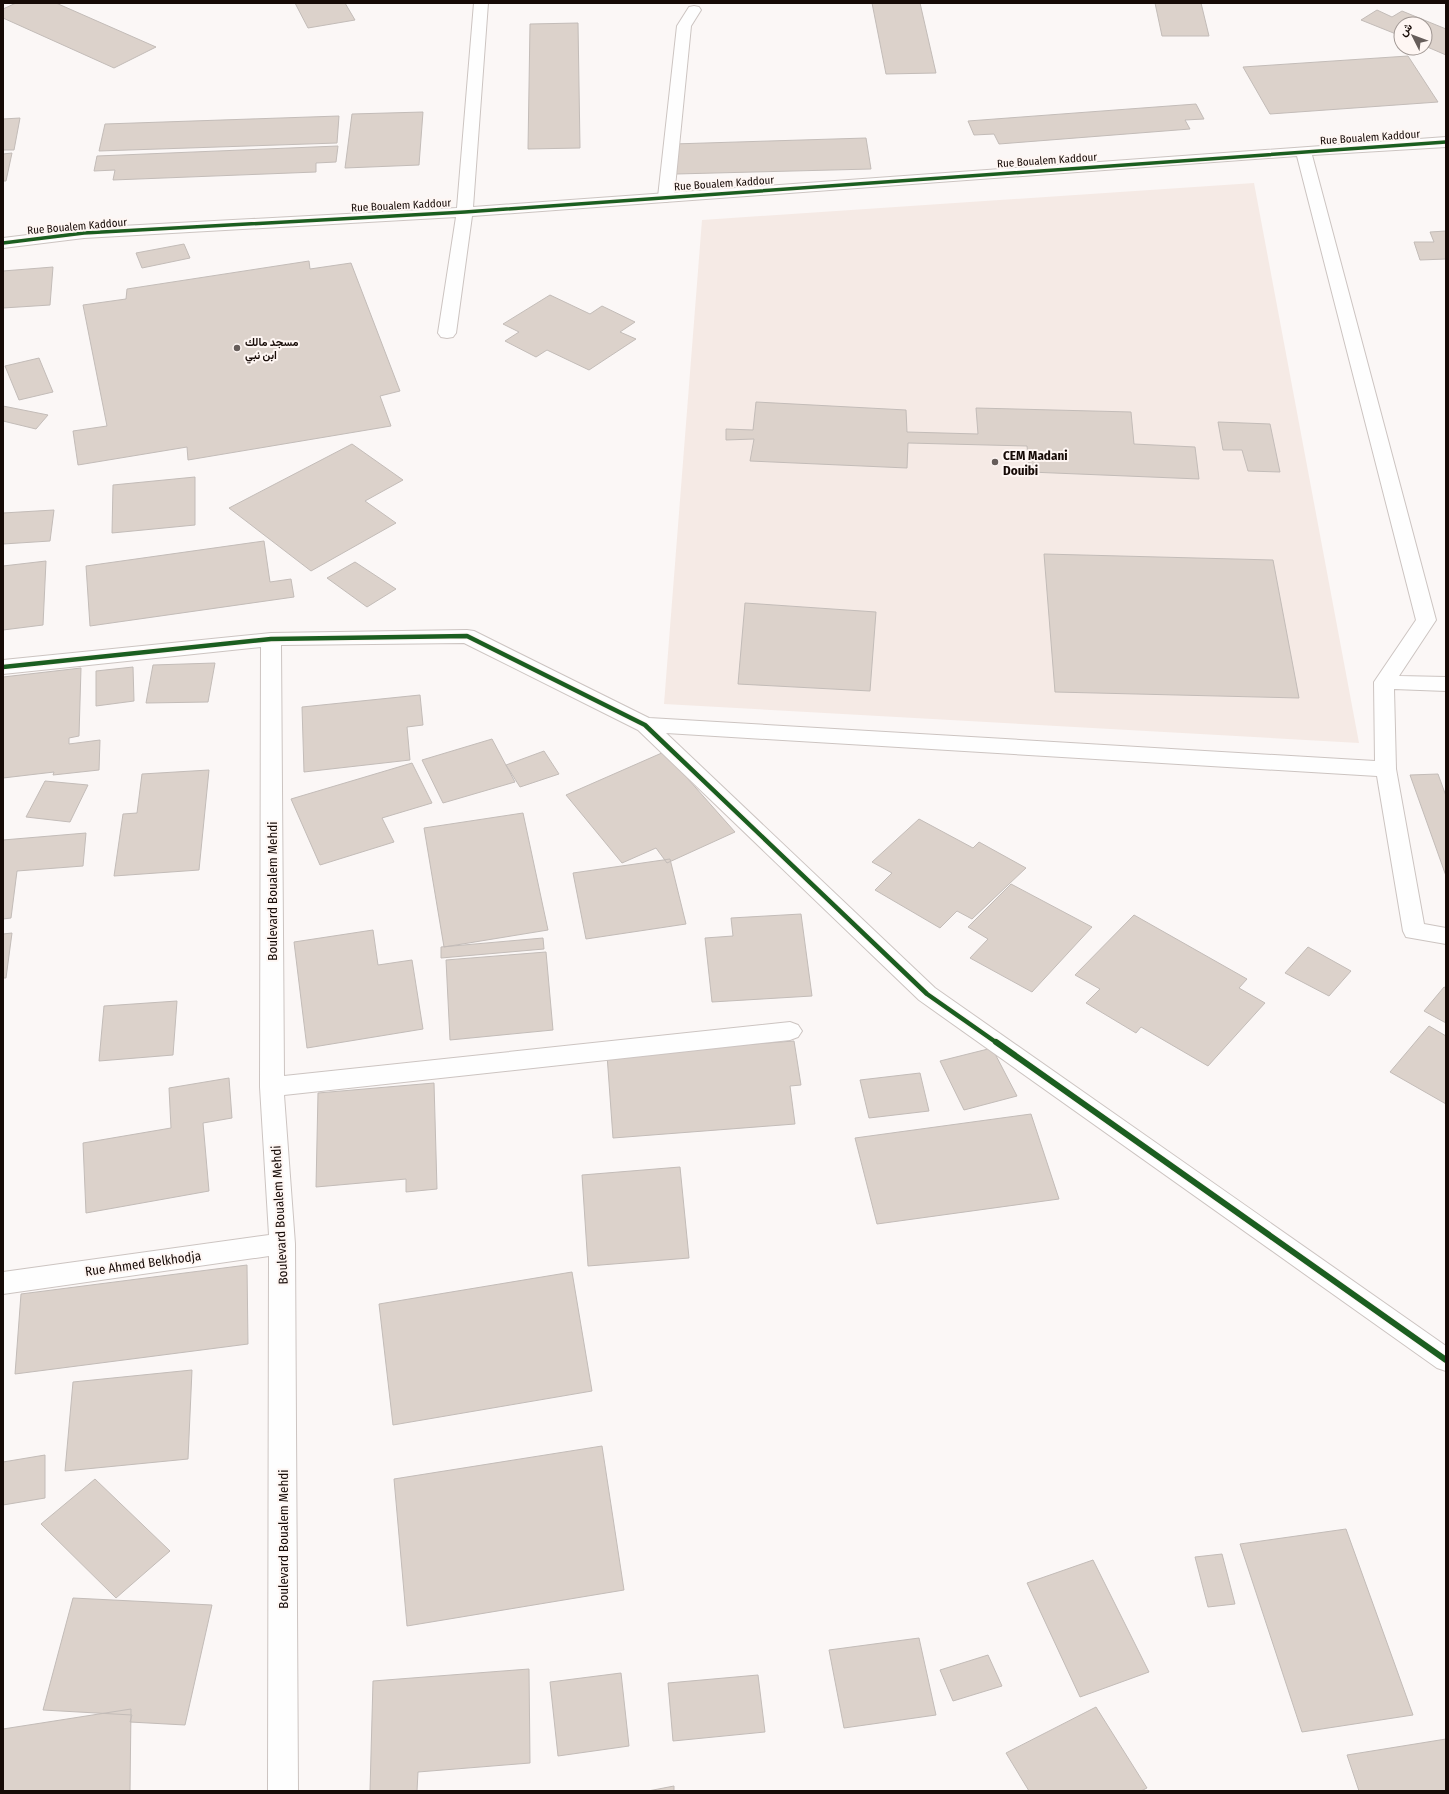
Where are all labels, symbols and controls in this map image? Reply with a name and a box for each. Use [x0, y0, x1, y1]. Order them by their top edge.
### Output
north arrow [1393, 16, 1433, 56]
text: ش [1397, 20, 1415, 39]
street label: Rue Boualem Kaddour [1320, 128, 1421, 147]
street label: Rue Boualem Kaddour [997, 151, 1098, 170]
street label: Rue Boualem Kaddour [674, 174, 775, 193]
street label: Rue Boualem Kaddour [351, 196, 452, 215]
street label: Rue Boualem Kaddour [27, 216, 128, 237]
place label: مسجد مالك ابن نبي [245, 336, 298, 364]
marker: مسجد مالك ابن نبي [232, 343, 242, 353]
place label: CEM Madani Douibi [1003, 448, 1068, 478]
marker: CEM Madani Douibi [990, 457, 1000, 467]
street label: Boulevard Boualem Mehdi [265, 821, 280, 961]
street label: Boulevard Boualem Mehdi [268, 1145, 291, 1285]
street label: Rue Ahmed Belkhodja [84, 1248, 202, 1279]
street label: Boulevard Boualem Mehdi [276, 1469, 291, 1609]

